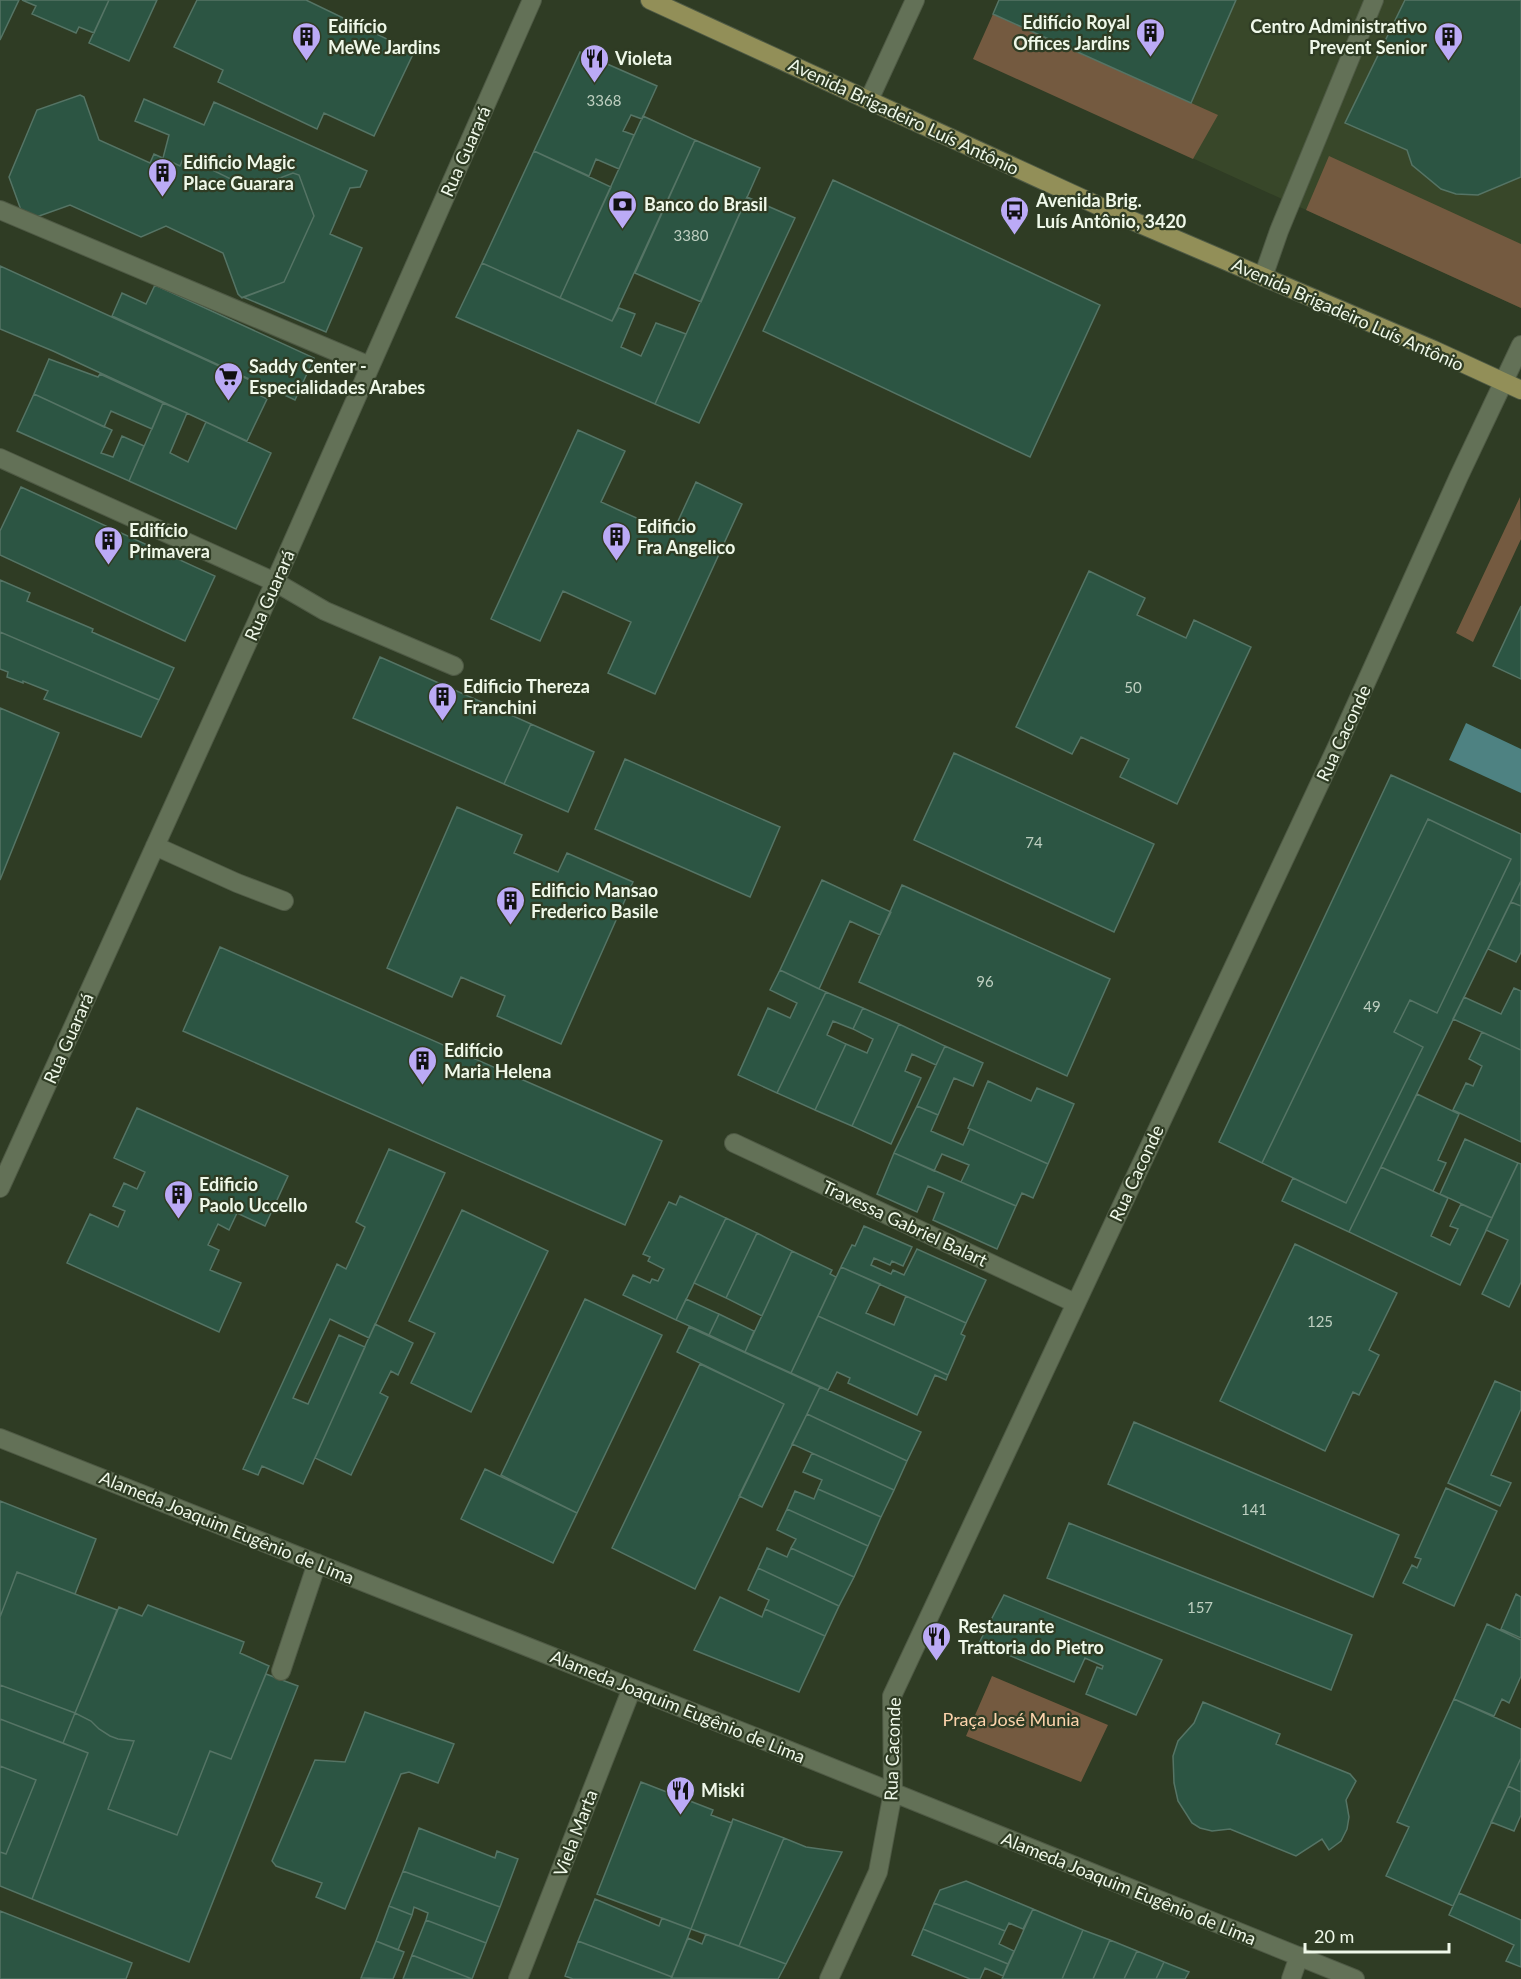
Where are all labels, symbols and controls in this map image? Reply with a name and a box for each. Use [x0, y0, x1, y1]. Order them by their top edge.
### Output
place label: Edifício Royal Offices Jardins [1013, 11, 1130, 54]
place label: Edifício MeWe Jardins [328, 15, 440, 58]
place label: Centro Administrativo Prevent Senior [1250, 15, 1427, 58]
building icon: Edifício Royal Offices Jardins [1135, 16, 1167, 58]
building icon: Edifício MeWe Jardins [291, 20, 323, 62]
building icon: Centro Administrativo Prevent Senior [1432, 20, 1464, 62]
restaurant icon: Violeta [578, 42, 610, 84]
place label: Violeta [614, 47, 672, 69]
street label: Avenida Brigadeiro Luís Antônio [785, 53, 1023, 179]
house number: 3368 [587, 91, 621, 109]
street label: Rua Guarará [435, 102, 495, 200]
place label: Edificio Magic Place Guarara [183, 151, 296, 194]
building icon: Edificio Magic Place Guarara [146, 156, 178, 198]
bank icon: Banco do Brasil [607, 188, 639, 230]
place label: Avenida Brig. Luís Antônio, 3420 [1035, 189, 1186, 232]
place label: Banco do Brasil [644, 193, 768, 215]
bus stop icon: Avenida Brig. Luís Antônio, 3420 [999, 194, 1031, 236]
house number: 3380 [674, 226, 709, 244]
street label: Avenida Brigadeiro Luís Antônio [1229, 253, 1467, 375]
place label: Saddy Center - Especialidades Arabes [249, 355, 425, 398]
supermarket icon: Saddy Center - Especialidades Arabes [212, 360, 244, 402]
place label: Edificio Fra Angelico [637, 515, 735, 558]
place label: Edifício Primavera [129, 519, 210, 562]
building icon: Edificio Fra Angelico [600, 520, 632, 562]
building icon: Edifício Primavera [92, 524, 124, 566]
street label: Rua Guarará [239, 546, 299, 644]
place label: Edificio Thereza Franchini [463, 675, 590, 718]
house number: 50 [1124, 678, 1142, 696]
building icon: Edificio Thereza Franchini [426, 680, 458, 722]
street label: Rua Caconde [1311, 681, 1375, 785]
house number: 74 [1025, 833, 1043, 851]
place label: Edificio Mansao Frederico Basile [531, 879, 659, 922]
building icon: Edificio Mansao Frederico Basile [494, 884, 526, 926]
house number: 96 [976, 972, 994, 990]
street label: Rua Guarará [38, 989, 98, 1087]
house number: 49 [1363, 997, 1381, 1015]
place label: Edifício Maria Helena [444, 1039, 551, 1082]
building icon: Edifício Maria Helena [407, 1044, 439, 1086]
street label: Rua Caconde [1104, 1121, 1168, 1225]
place label: Edificio Paolo Uccello [199, 1173, 308, 1216]
street label: Travessa Gabriel Balart [819, 1175, 991, 1271]
building icon: Edificio Paolo Uccello [162, 1178, 194, 1220]
house number: 125 [1307, 1312, 1333, 1330]
street label: Alameda Joaquim Eugênio de Lima [97, 1466, 357, 1588]
house number: 141 [1241, 1500, 1267, 1518]
house number: 157 [1187, 1598, 1213, 1616]
place label: Restaurante Trattoria do Pietro [958, 1615, 1104, 1658]
restaurant icon: Restaurante Trattoria do Pietro [921, 1620, 953, 1662]
street label: Alameda Joaquim Eugênio de Lima [548, 1645, 808, 1767]
street label: Rua Caconde [879, 1697, 905, 1801]
park label: Praça José Munia [943, 1708, 1079, 1730]
restaurant icon: Miski [664, 1774, 696, 1816]
place label: Miski [701, 1779, 745, 1801]
street label: Viela Marta [548, 1787, 602, 1879]
street label: Alameda Joaquim Eugênio de Lima [999, 1827, 1259, 1949]
scale bar [1305, 1916, 1449, 1954]
text: 20 m [1314, 1925, 1354, 1947]

